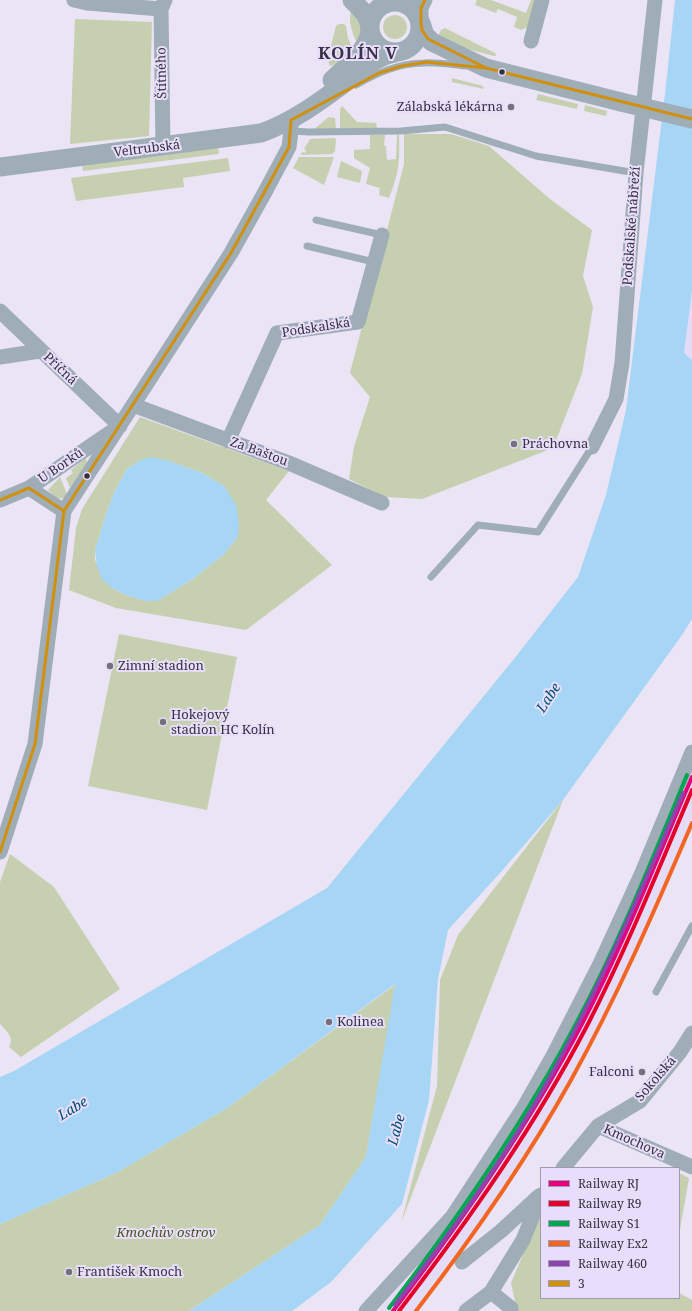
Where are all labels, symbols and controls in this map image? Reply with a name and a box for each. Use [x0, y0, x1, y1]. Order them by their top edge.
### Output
district label: KOLÍN V [318, 44, 398, 64]
street label: Štítného [154, 47, 170, 99]
unlabelled marker [497, 67, 507, 77]
place label: Zálabská lékárna [397, 99, 503, 115]
marker: Zálabská lékárna [506, 102, 516, 112]
street label: Veltrubská [113, 137, 181, 161]
street label: Podskalské nábřeží [620, 166, 644, 286]
street label: Podskalská [281, 315, 351, 341]
street label: Příčná [40, 350, 80, 388]
street label: Za Baštou [228, 434, 290, 470]
place label: Práchovna [522, 436, 588, 452]
marker: Práchovna [509, 439, 519, 449]
street label: U Borků [36, 445, 86, 487]
unlabelled marker [82, 471, 92, 481]
place label: Zimní stadion [118, 658, 204, 674]
marker: Zimní stadion [105, 661, 115, 671]
water label: Labe [533, 680, 565, 716]
place label: Hokejový stadion HC Kolín [171, 707, 275, 738]
marker: Hokejový stadion HC Kolín [158, 717, 168, 727]
place label: Kolinea [337, 1014, 384, 1030]
marker: Kolinea [324, 1017, 334, 1027]
street label: Sokolská [632, 1053, 680, 1105]
place label: Falconi [589, 1064, 634, 1080]
marker: Falconi [637, 1067, 647, 1077]
water label: Labe [55, 1094, 91, 1124]
water label: Labe [385, 1113, 409, 1147]
street label: Kmochova [601, 1121, 667, 1163]
legend [540, 1167, 680, 1299]
text: Railway RJ [578, 1175, 639, 1192]
text: Railway R9 [578, 1195, 642, 1212]
text: Railway S1 [578, 1215, 640, 1232]
park label: Kmochův ostrov [116, 1225, 216, 1241]
text: Railway Ex2 [578, 1235, 648, 1252]
text: Railway 460 [578, 1255, 647, 1272]
place label: František Kmoch [77, 1264, 182, 1280]
marker: František Kmoch [64, 1267, 74, 1277]
text: 3 [578, 1275, 585, 1292]

